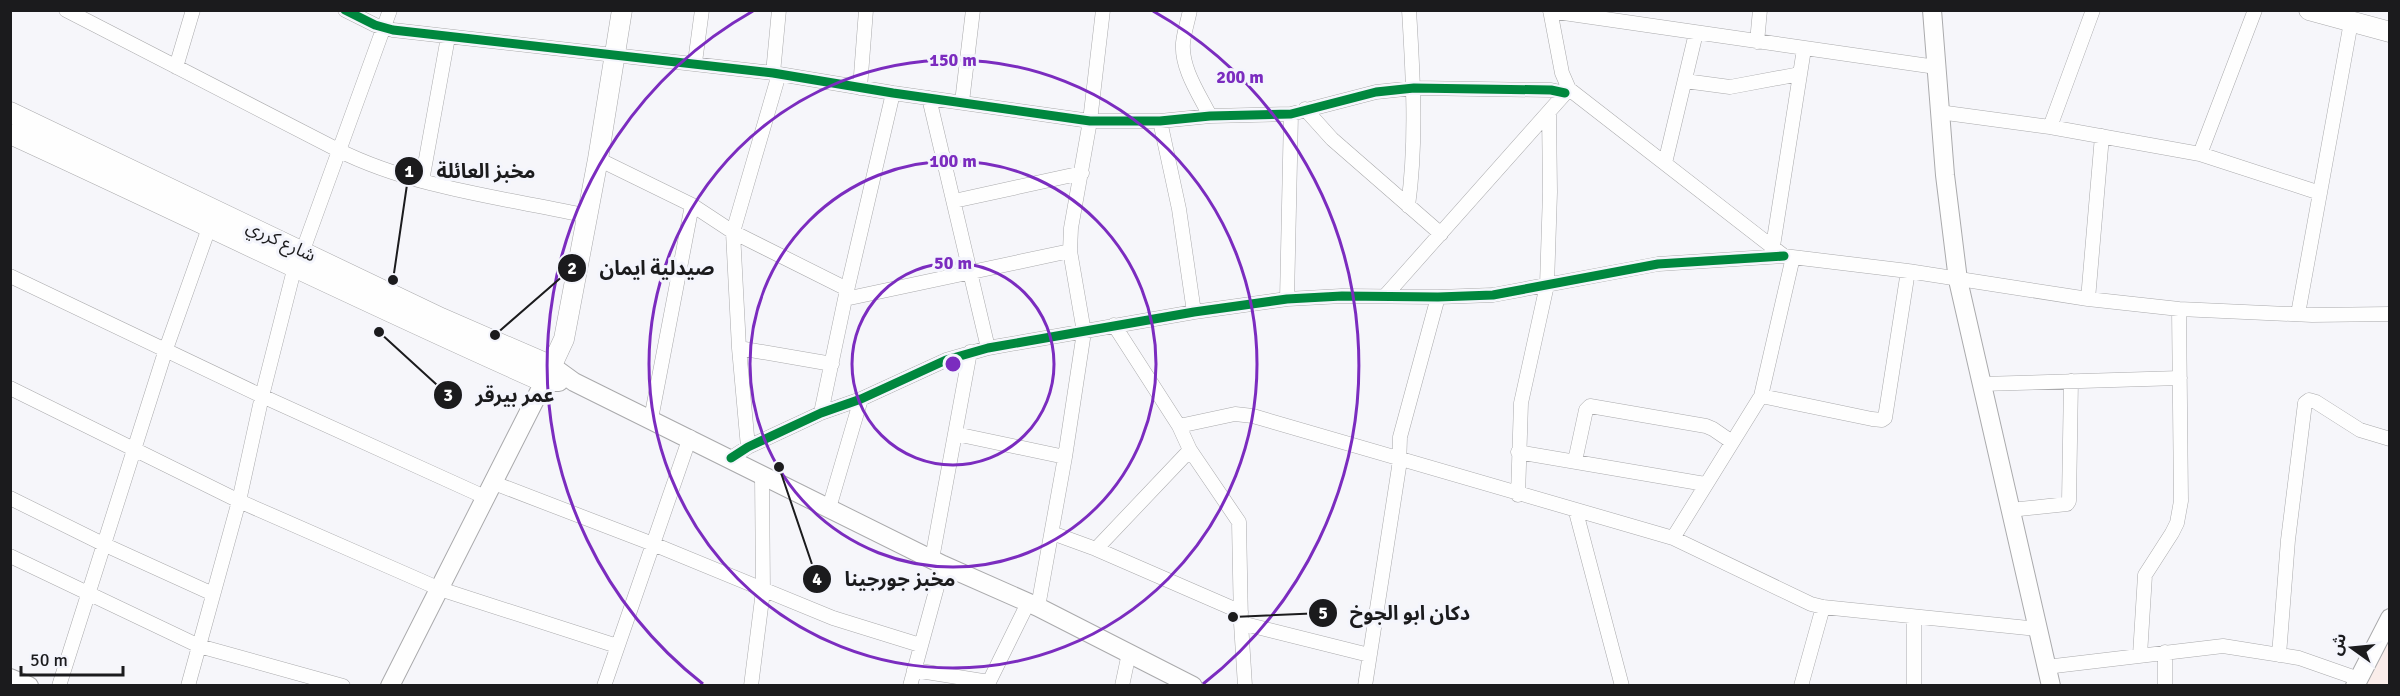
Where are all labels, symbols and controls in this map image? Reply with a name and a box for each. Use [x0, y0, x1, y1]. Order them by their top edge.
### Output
text: 150 m [929, 49, 977, 71]
text: 200 m [1216, 66, 1264, 88]
text: 100 m [929, 150, 977, 172]
callout: مخبز العائلة [394, 152, 547, 190]
text: مخبز العائلة [437, 159, 535, 184]
text: 1 [404, 160, 414, 182]
street label: شارع كرري [242, 215, 319, 269]
callout: صيدلية ايمان [557, 249, 726, 287]
text: 50 m [934, 252, 972, 274]
text: صيدلية ايمان [599, 256, 715, 281]
text: 2 [567, 257, 577, 279]
centre of rings [943, 354, 963, 374]
callout: عمر بيرقر [433, 376, 566, 414]
text: عمر بيرقر [474, 383, 555, 408]
text: 3 [443, 384, 453, 406]
callout: مخبز جورجينا [802, 560, 967, 598]
text: مخبز جورجينا [844, 567, 956, 592]
text: 4 [812, 568, 822, 590]
callout: دكان ابو الجوخ [1308, 594, 1482, 632]
text: دكان ابو الجوخ [1350, 601, 1470, 628]
text: 5 [1318, 602, 1328, 624]
north arrow [2322, 618, 2382, 678]
text: ش [2326, 631, 2351, 658]
scale bar [21, 639, 123, 677]
text: 50 m [30, 649, 68, 671]

